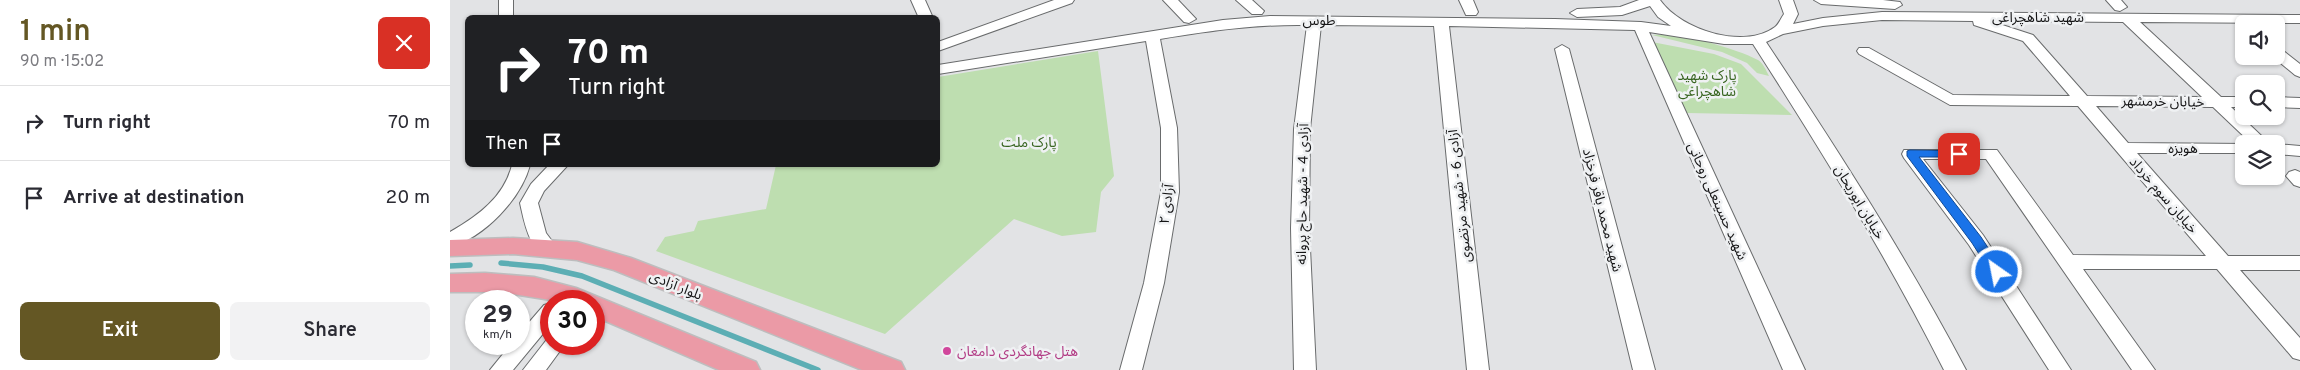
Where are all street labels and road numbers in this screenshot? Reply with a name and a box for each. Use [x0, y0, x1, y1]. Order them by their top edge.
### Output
street label: شهید شاهچراغی [1992, 10, 2084, 27]
street label: طوس [1302, 13, 1336, 30]
street label: خیابان خرمشهر [2120, 93, 2205, 112]
street label: آزادی 4 - شهید حاج پروانه [1294, 122, 1314, 265]
street label: آزادی 6 - شهید مرتضوی [1445, 128, 1476, 263]
street label: شهید حسینعلی روحانی [1683, 140, 1750, 263]
street label: هویزه [2168, 141, 2198, 158]
street label: شهید محمد باقر فرخزاد [1578, 147, 1625, 274]
street label: خیابان سوم خرداد [2124, 154, 2201, 238]
street label: خیابان ابوریحان [1830, 163, 1887, 243]
street label: آزادی ۲ [1157, 182, 1178, 225]
street label: بلوار آزادی [647, 268, 704, 305]

